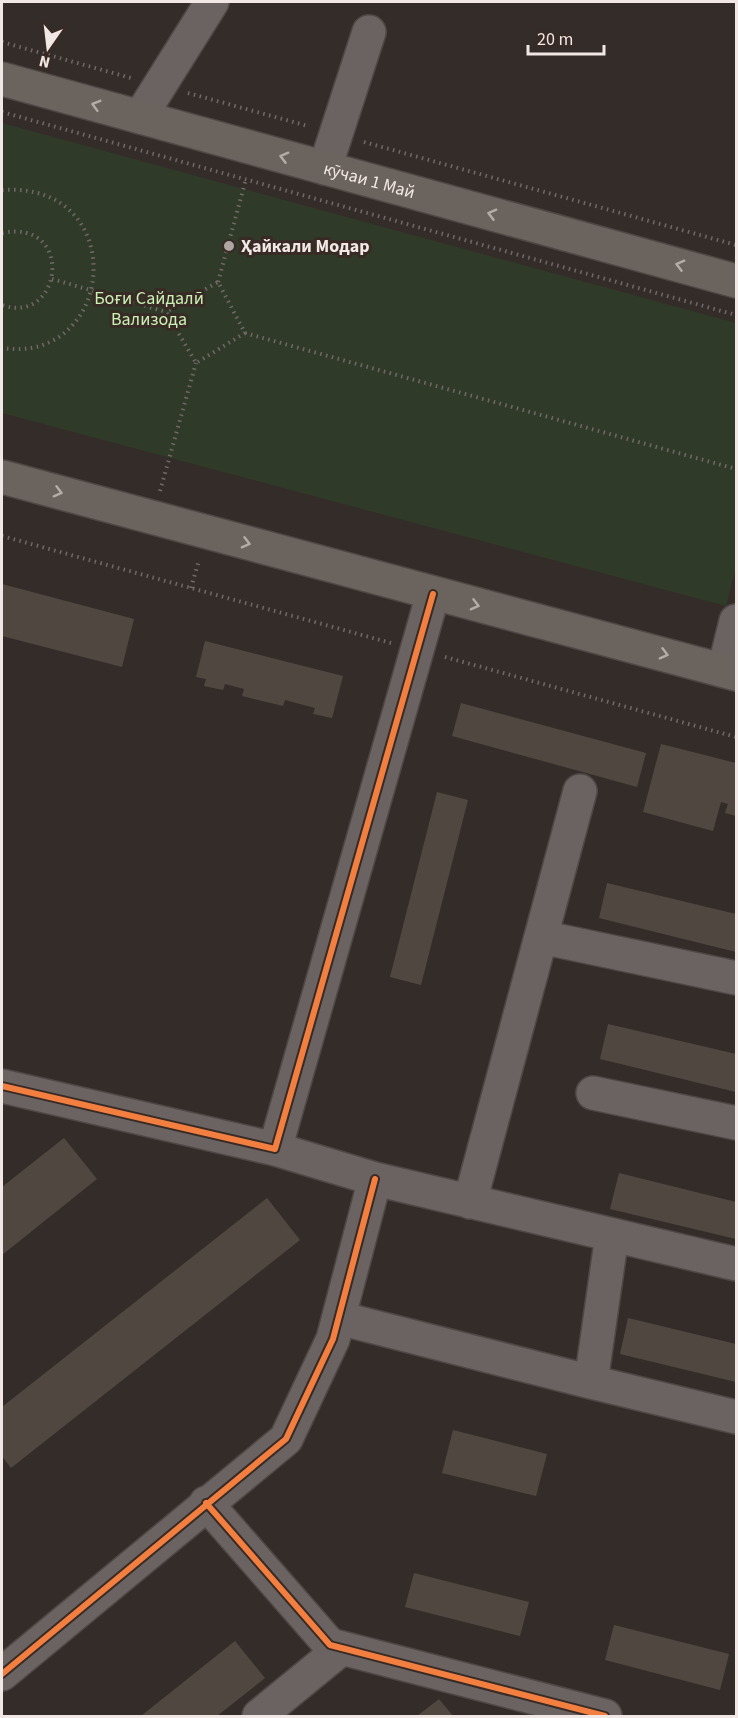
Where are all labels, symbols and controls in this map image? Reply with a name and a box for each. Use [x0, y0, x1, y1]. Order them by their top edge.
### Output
north arrow [18, 18, 78, 78]
scale bar [528, 18, 604, 56]
text: 20 m [537, 27, 573, 52]
text: N [37, 50, 52, 74]
one-way arrow [91, 100, 102, 112]
one-way arrow [279, 152, 289, 164]
street label: кӯчаи 1 Май [321, 156, 418, 205]
one-way arrow [487, 208, 497, 221]
place label: Ҳайкали Модар [241, 234, 370, 259]
marker: Ҳайкали Модар [222, 239, 236, 253]
one-way arrow [675, 260, 686, 272]
park label: Боғи Сайдалӣ Вализода [94, 286, 204, 332]
one-way arrow [52, 485, 63, 497]
one-way arrow [241, 536, 251, 549]
one-way arrow [469, 598, 480, 610]
one-way arrow [658, 647, 668, 660]

